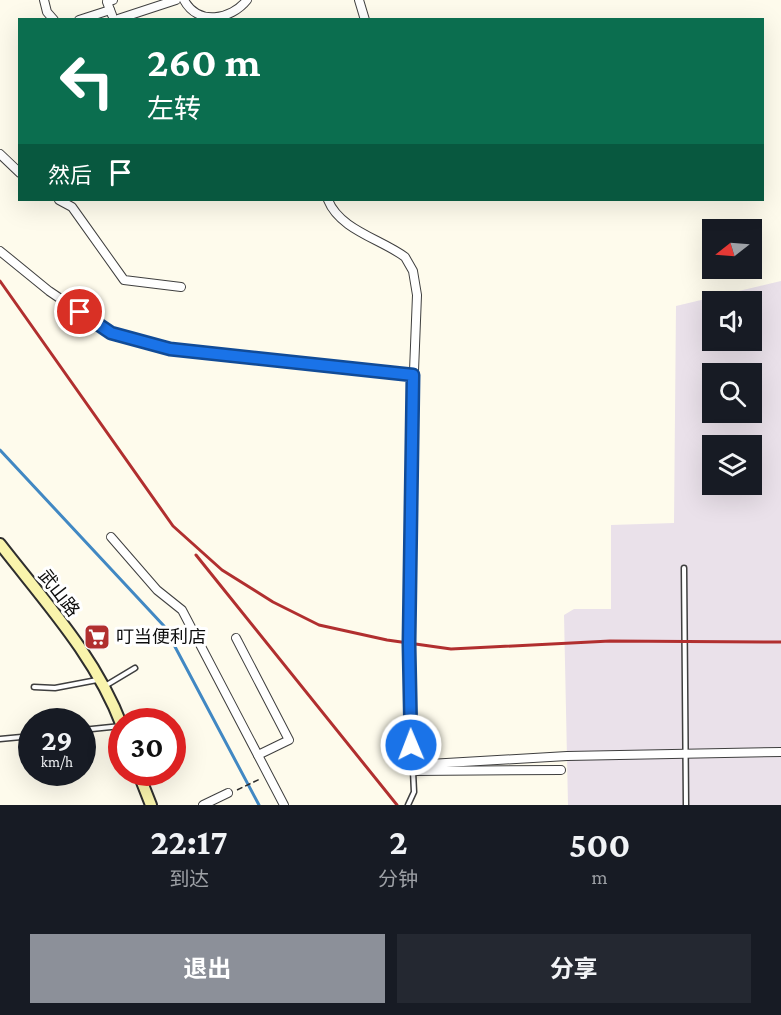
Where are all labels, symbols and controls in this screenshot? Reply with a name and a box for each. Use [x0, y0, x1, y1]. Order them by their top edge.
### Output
text: 260 m [147, 38, 261, 85]
icon: left [48, 42, 126, 120]
text: 左转 [147, 94, 201, 124]
icon: arrive [104, 156, 137, 189]
text: 然后 [48, 163, 92, 188]
north arrow [702, 219, 762, 279]
map controls [702, 219, 762, 495]
pin [54, 286, 105, 337]
button: sound [702, 291, 762, 351]
icon: arrive [63, 295, 96, 328]
button: search [702, 363, 762, 423]
button: layers [702, 435, 762, 495]
street label: 武山路 [34, 566, 84, 620]
supermarket icon: 叮当便利店 [82, 622, 112, 652]
place label: 叮当便利店 [116, 627, 206, 647]
speed limit sign: 30 [108, 708, 186, 786]
position arrow [379, 713, 443, 777]
text: 29 [41, 723, 73, 756]
text: km/h [41, 754, 73, 770]
text: 22:17 [151, 822, 228, 862]
text: 2 [389, 822, 408, 862]
text: 500 [569, 825, 630, 865]
text: m [592, 866, 608, 888]
text: 到达 [169, 868, 209, 890]
text: 分钟 [378, 868, 418, 890]
button: 退出 [30, 934, 385, 1003]
button: 分享 [397, 934, 751, 1003]

